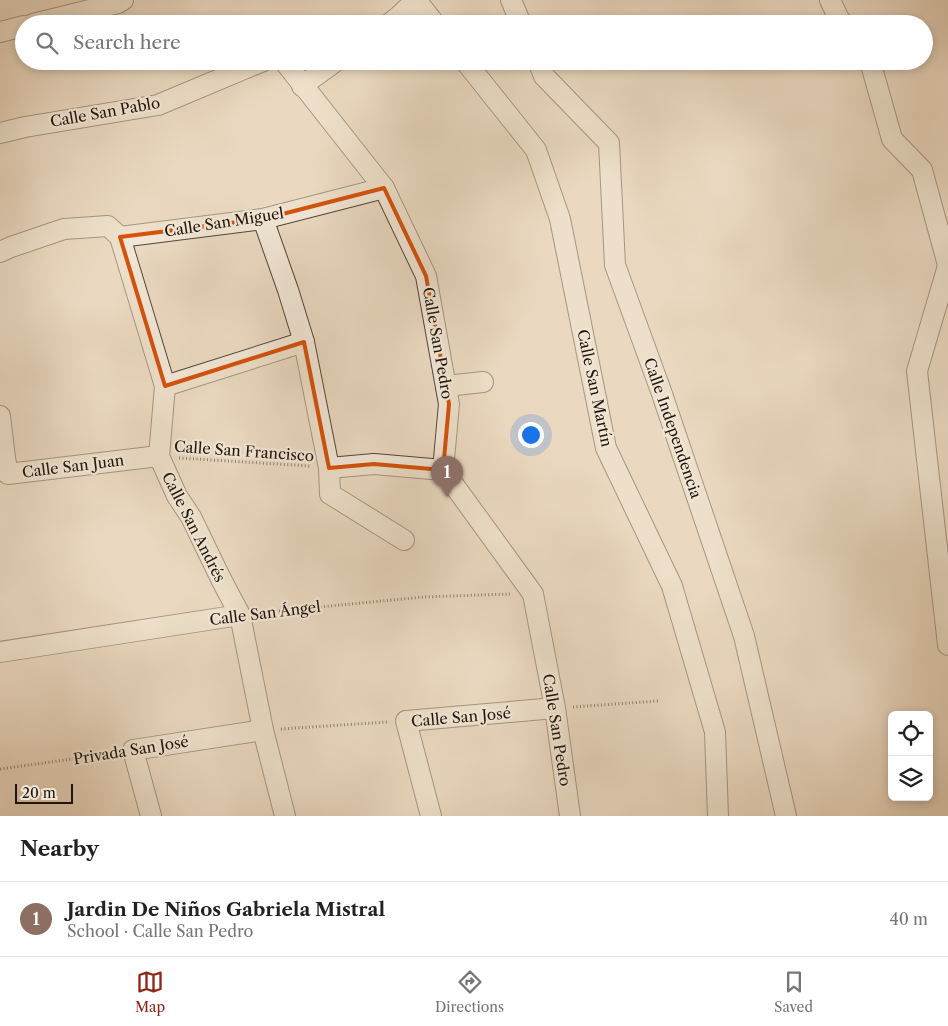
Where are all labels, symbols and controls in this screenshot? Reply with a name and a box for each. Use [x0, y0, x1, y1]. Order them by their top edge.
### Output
search box [15, 15, 933, 70]
icon: search [33, 29, 61, 57]
text: Search here [73, 31, 181, 54]
street label: Calle San Pablo [49, 93, 161, 131]
street label: Calle San Miguel [163, 203, 286, 241]
street label: Calle San Pedro [419, 286, 457, 400]
street label: Calle San Martín [573, 328, 617, 449]
street label: Calle Independencia [640, 355, 706, 501]
your location [518, 422, 544, 448]
street label: Calle San Francisco [173, 437, 315, 465]
street label: Calle San Juan [21, 450, 126, 482]
pin: 1 [431, 456, 463, 497]
street label: Calle San Andrés [158, 469, 230, 585]
street label: Calle San Ángel [208, 597, 322, 629]
street label: Calle San Pedro [539, 673, 575, 787]
street label: Calle San José [410, 703, 512, 731]
map controls [888, 711, 933, 801]
button: locate [888, 711, 933, 756]
street label: Privada San José [72, 731, 190, 769]
button: layers [888, 756, 933, 801]
scale bar [15, 781, 72, 804]
text: 20 m [22, 784, 56, 802]
text: Nearby [20, 836, 99, 861]
text: Jardin De Niños Gabriela Mistral [67, 898, 385, 921]
text: 1 [32, 909, 40, 929]
text: 40 m [889, 909, 928, 929]
text: School · Calle San Pedro [67, 921, 253, 941]
tab: Map [135, 968, 165, 1016]
tab: Directions [435, 968, 504, 1016]
tab: Saved [774, 968, 813, 1016]

